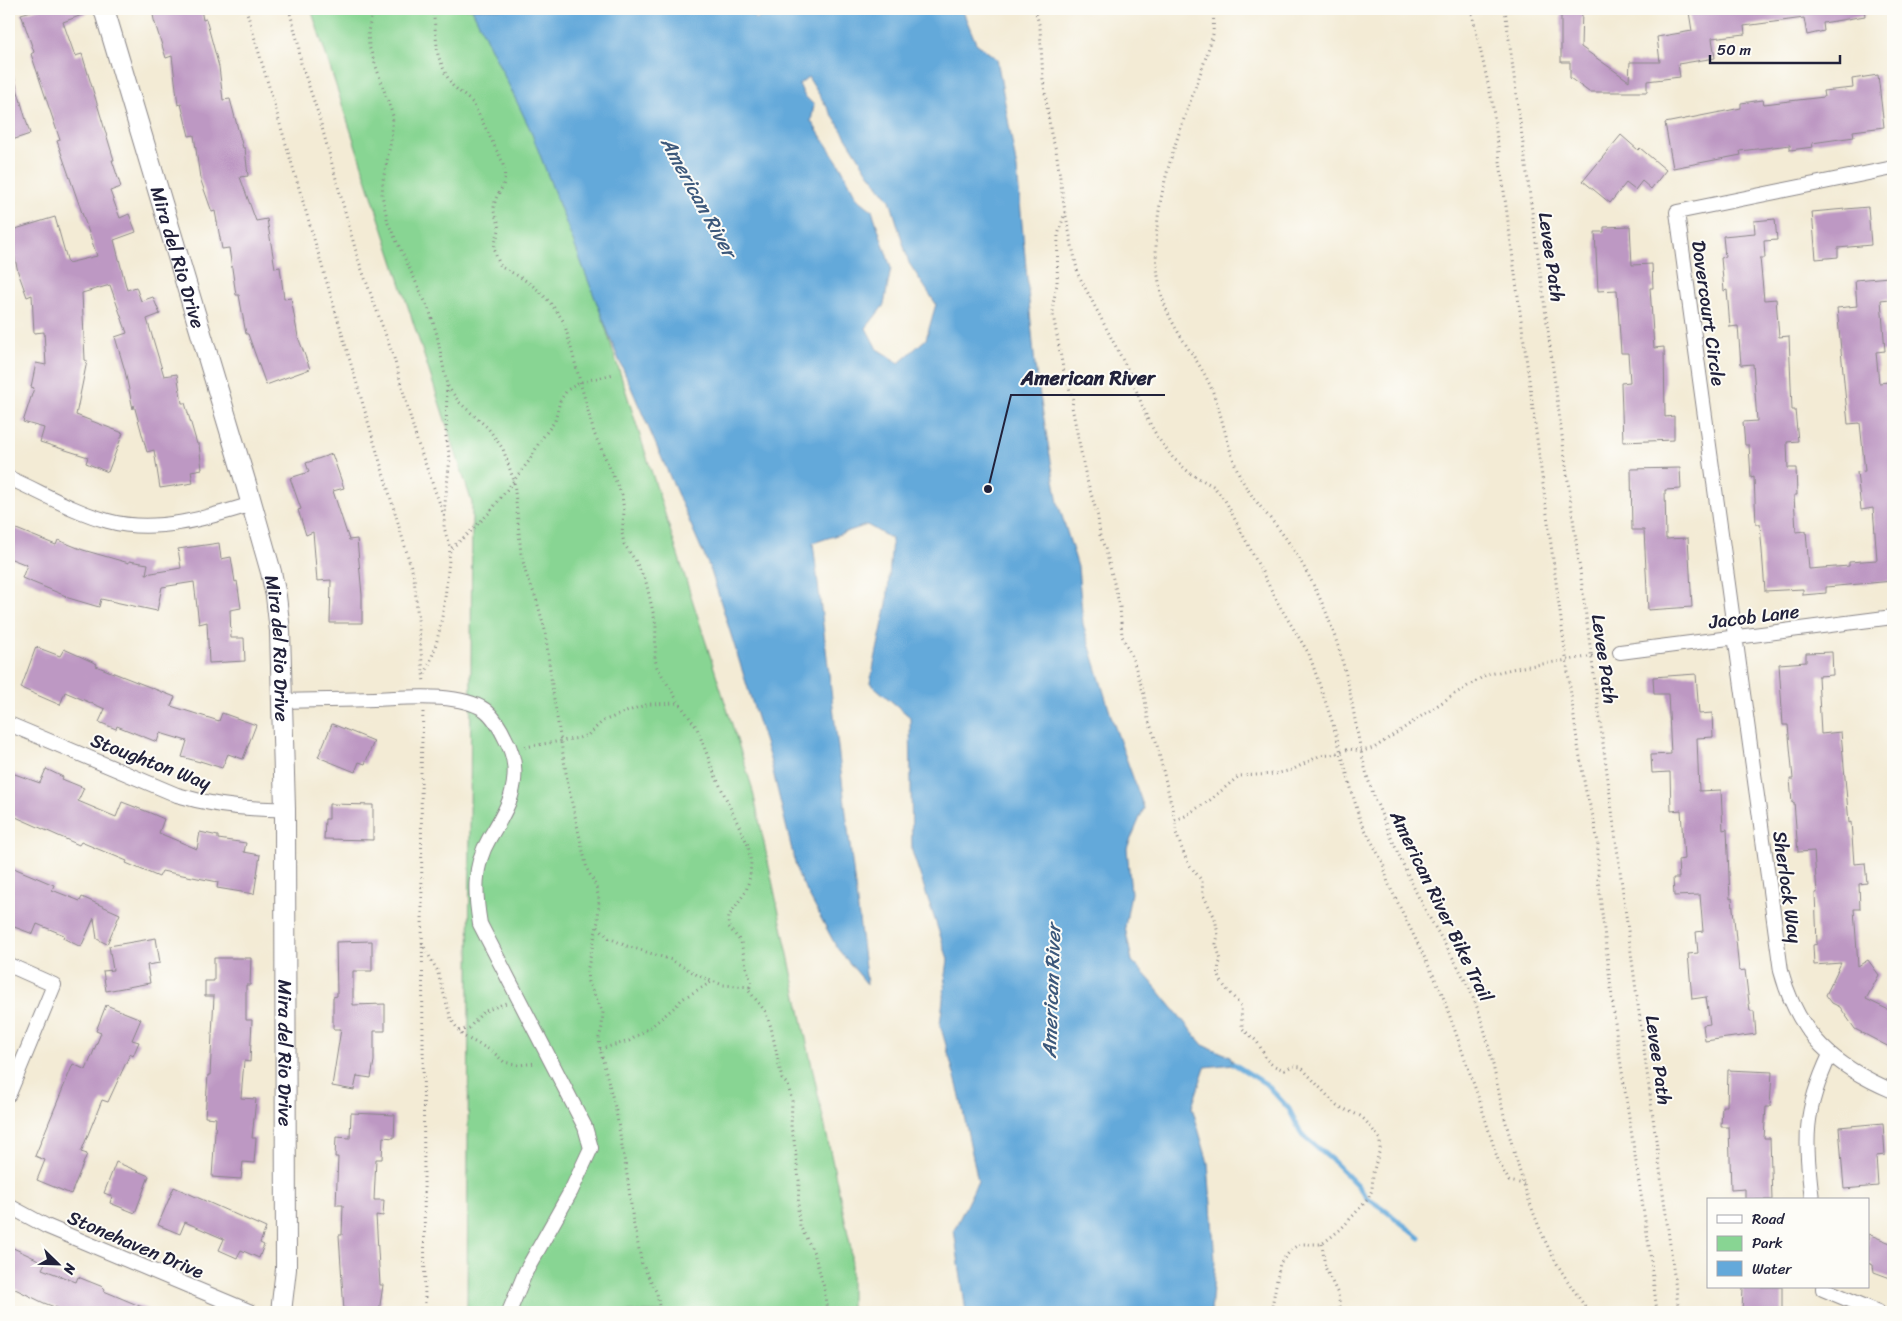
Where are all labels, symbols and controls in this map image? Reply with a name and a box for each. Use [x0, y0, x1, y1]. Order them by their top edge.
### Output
scale bar [1710, 32, 1840, 64]
text: 50 m [1717, 37, 1752, 63]
water label: American River [650, 129, 748, 268]
street label: Mira del Rio Drive [141, 182, 215, 333]
street label: Levee Path [1529, 210, 1574, 304]
street label: Dovercourt Circle [1682, 238, 1735, 388]
callout: American River [1011, 360, 1165, 395]
text: American River [1020, 361, 1157, 396]
street label: Mira del Rio Drive [255, 572, 299, 722]
street label: Jacob Lane [1706, 595, 1801, 639]
street label: Levee Path [1582, 612, 1627, 706]
street label: Stoughton Way [86, 723, 216, 800]
street label: American River Bike Trail [1380, 804, 1503, 1008]
street label: Sherlock Way [1763, 829, 1812, 946]
water label: American River [1032, 920, 1071, 1060]
street label: Mira del Rio Drive [268, 979, 302, 1127]
street label: Levee Path [1636, 1013, 1681, 1107]
legend [1707, 1198, 1870, 1288]
street label: Stonehaven Drive [62, 1201, 209, 1288]
text: Road [1752, 1206, 1785, 1232]
text: Park [1752, 1230, 1783, 1256]
north arrow [32, 1238, 82, 1288]
text: Water [1752, 1256, 1792, 1282]
text: N [56, 1259, 83, 1279]

